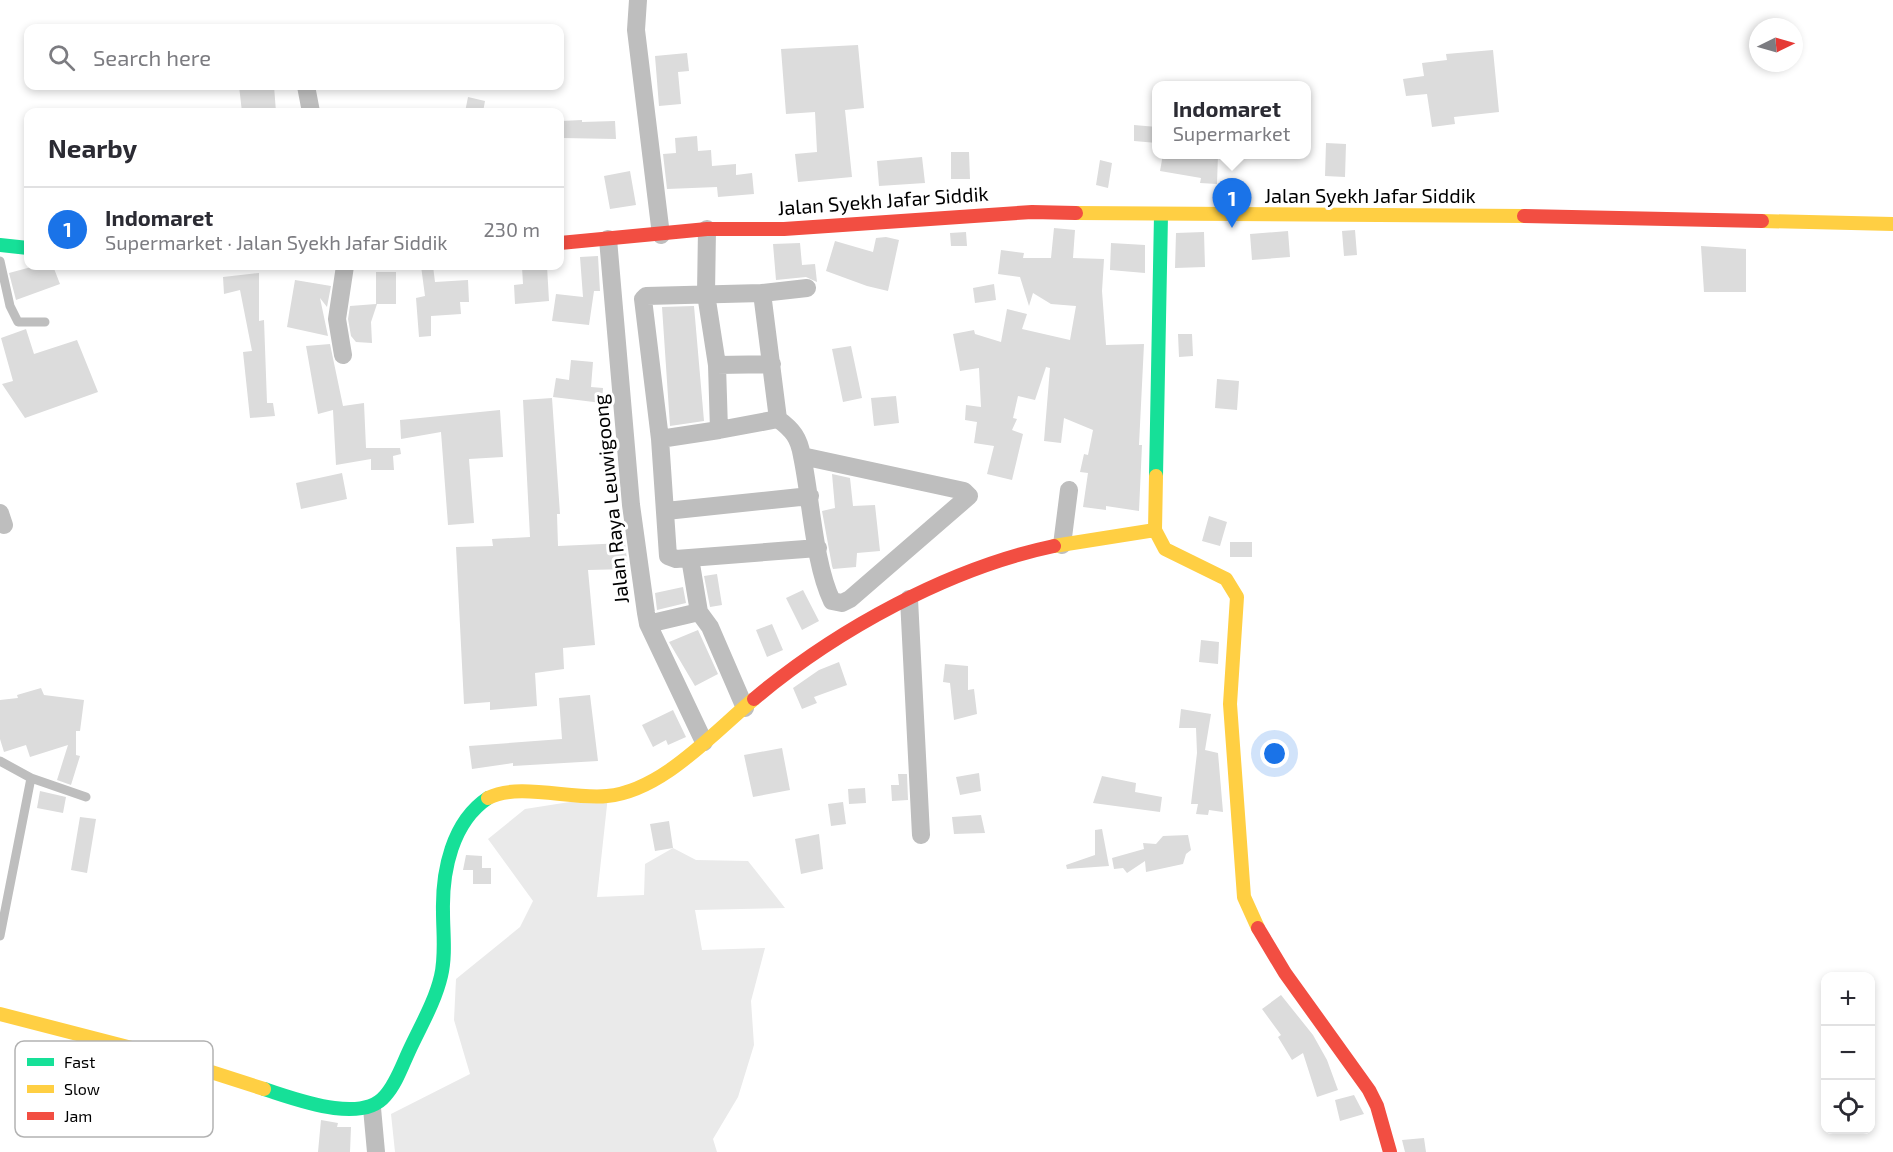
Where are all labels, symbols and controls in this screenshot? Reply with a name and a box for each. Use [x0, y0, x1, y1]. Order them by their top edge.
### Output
north arrow [1749, 18, 1803, 72]
search box [24, 24, 564, 90]
icon: search [45, 41, 78, 74]
text: Search here [93, 44, 211, 70]
popup [1152, 81, 1311, 159]
text: Indomaret [1173, 95, 1281, 121]
text: Supermarket [1173, 121, 1290, 145]
text: Nearby [48, 132, 137, 163]
pin: 1 [1212, 178, 1252, 228]
street label: Jalan Syekh Jafar Siddik [777, 181, 989, 219]
street label: Jalan Syekh Jafar Siddik [1264, 183, 1476, 207]
text: Indomaret [105, 204, 213, 230]
text: 1 [63, 217, 72, 241]
text: 230 m [484, 217, 540, 241]
text: Supermarket · Jalan Syekh Jafar Siddik [105, 230, 448, 254]
street label: Jalan Raya Leuwigoong [587, 393, 633, 605]
your location [1260, 739, 1289, 768]
map controls [1821, 972, 1875, 1134]
button: + [1821, 972, 1875, 1026]
button: − [1821, 1026, 1875, 1080]
legend [15, 1041, 213, 1137]
text: Fast [64, 1052, 95, 1071]
text: Slow [64, 1079, 100, 1098]
button: locate [1821, 1080, 1875, 1134]
text: Jam [64, 1106, 92, 1125]

